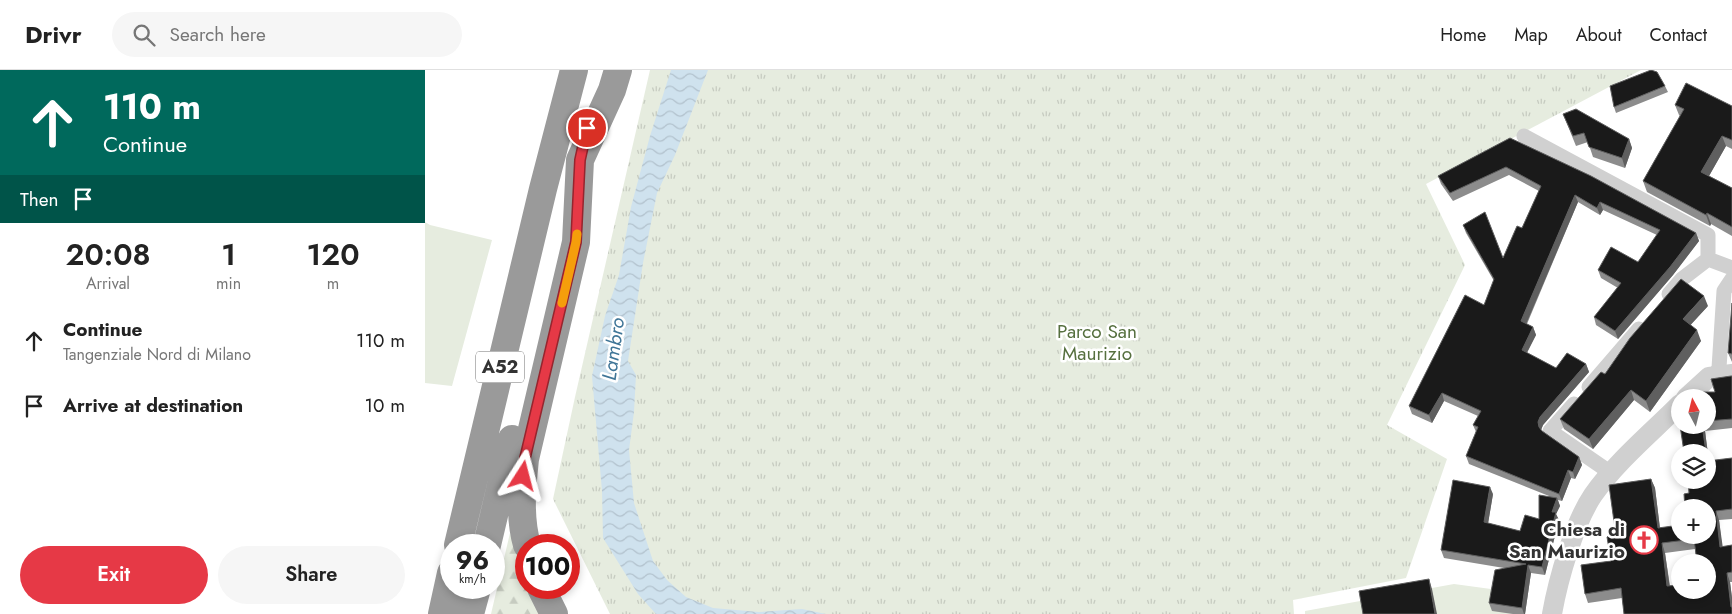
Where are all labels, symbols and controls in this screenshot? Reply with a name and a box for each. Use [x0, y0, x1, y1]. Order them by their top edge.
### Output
search box [112, 12, 462, 57]
text: Drivr [25, 17, 82, 52]
icon: search [130, 21, 158, 49]
text: Search here [170, 21, 266, 48]
text: Home [1440, 22, 1486, 48]
text: Map [1514, 22, 1548, 48]
text: About [1576, 22, 1621, 48]
text: Contact [1649, 22, 1707, 48]
text: 110 m [103, 82, 201, 132]
icon: ahead [20, 90, 85, 155]
pin [566, 107, 608, 149]
icon: arrive [573, 114, 601, 142]
text: Continue [103, 128, 187, 160]
icon: arrive [69, 185, 97, 213]
text: Then [20, 186, 59, 213]
text: 20:08 [66, 233, 150, 276]
text: 1 [221, 233, 236, 276]
text: 120 [307, 233, 359, 276]
text: Arrival [86, 272, 130, 295]
text: min [216, 272, 241, 295]
text: m [327, 272, 339, 295]
water label: Lambro [595, 315, 632, 382]
text: Continue [63, 316, 142, 343]
park label: Parco San Maurizio [1057, 318, 1137, 367]
icon: ahead [20, 327, 48, 355]
text: 110 m [356, 327, 405, 354]
text: Tangenziale Nord di Milano [63, 343, 251, 366]
road number: A52 [476, 352, 524, 382]
north arrow [1671, 389, 1716, 434]
map controls [1671, 389, 1716, 599]
icon: arrive [20, 392, 48, 420]
text: Arrive at destination [63, 392, 243, 419]
text: 10 m [365, 392, 405, 419]
button: layers [1671, 444, 1716, 489]
position arrow [496, 449, 548, 501]
button: + [1671, 499, 1716, 544]
place label: Chiesa di San Maurizio [1509, 516, 1625, 565]
church icon: Chiesa di San Maurizio [1629, 525, 1659, 555]
speed limit sign: 100 [515, 534, 580, 599]
text: 96 [456, 542, 489, 578]
button: Exit [20, 546, 208, 604]
button: Share [218, 546, 405, 604]
button: − [1671, 554, 1716, 599]
text: km/h [459, 570, 486, 588]

